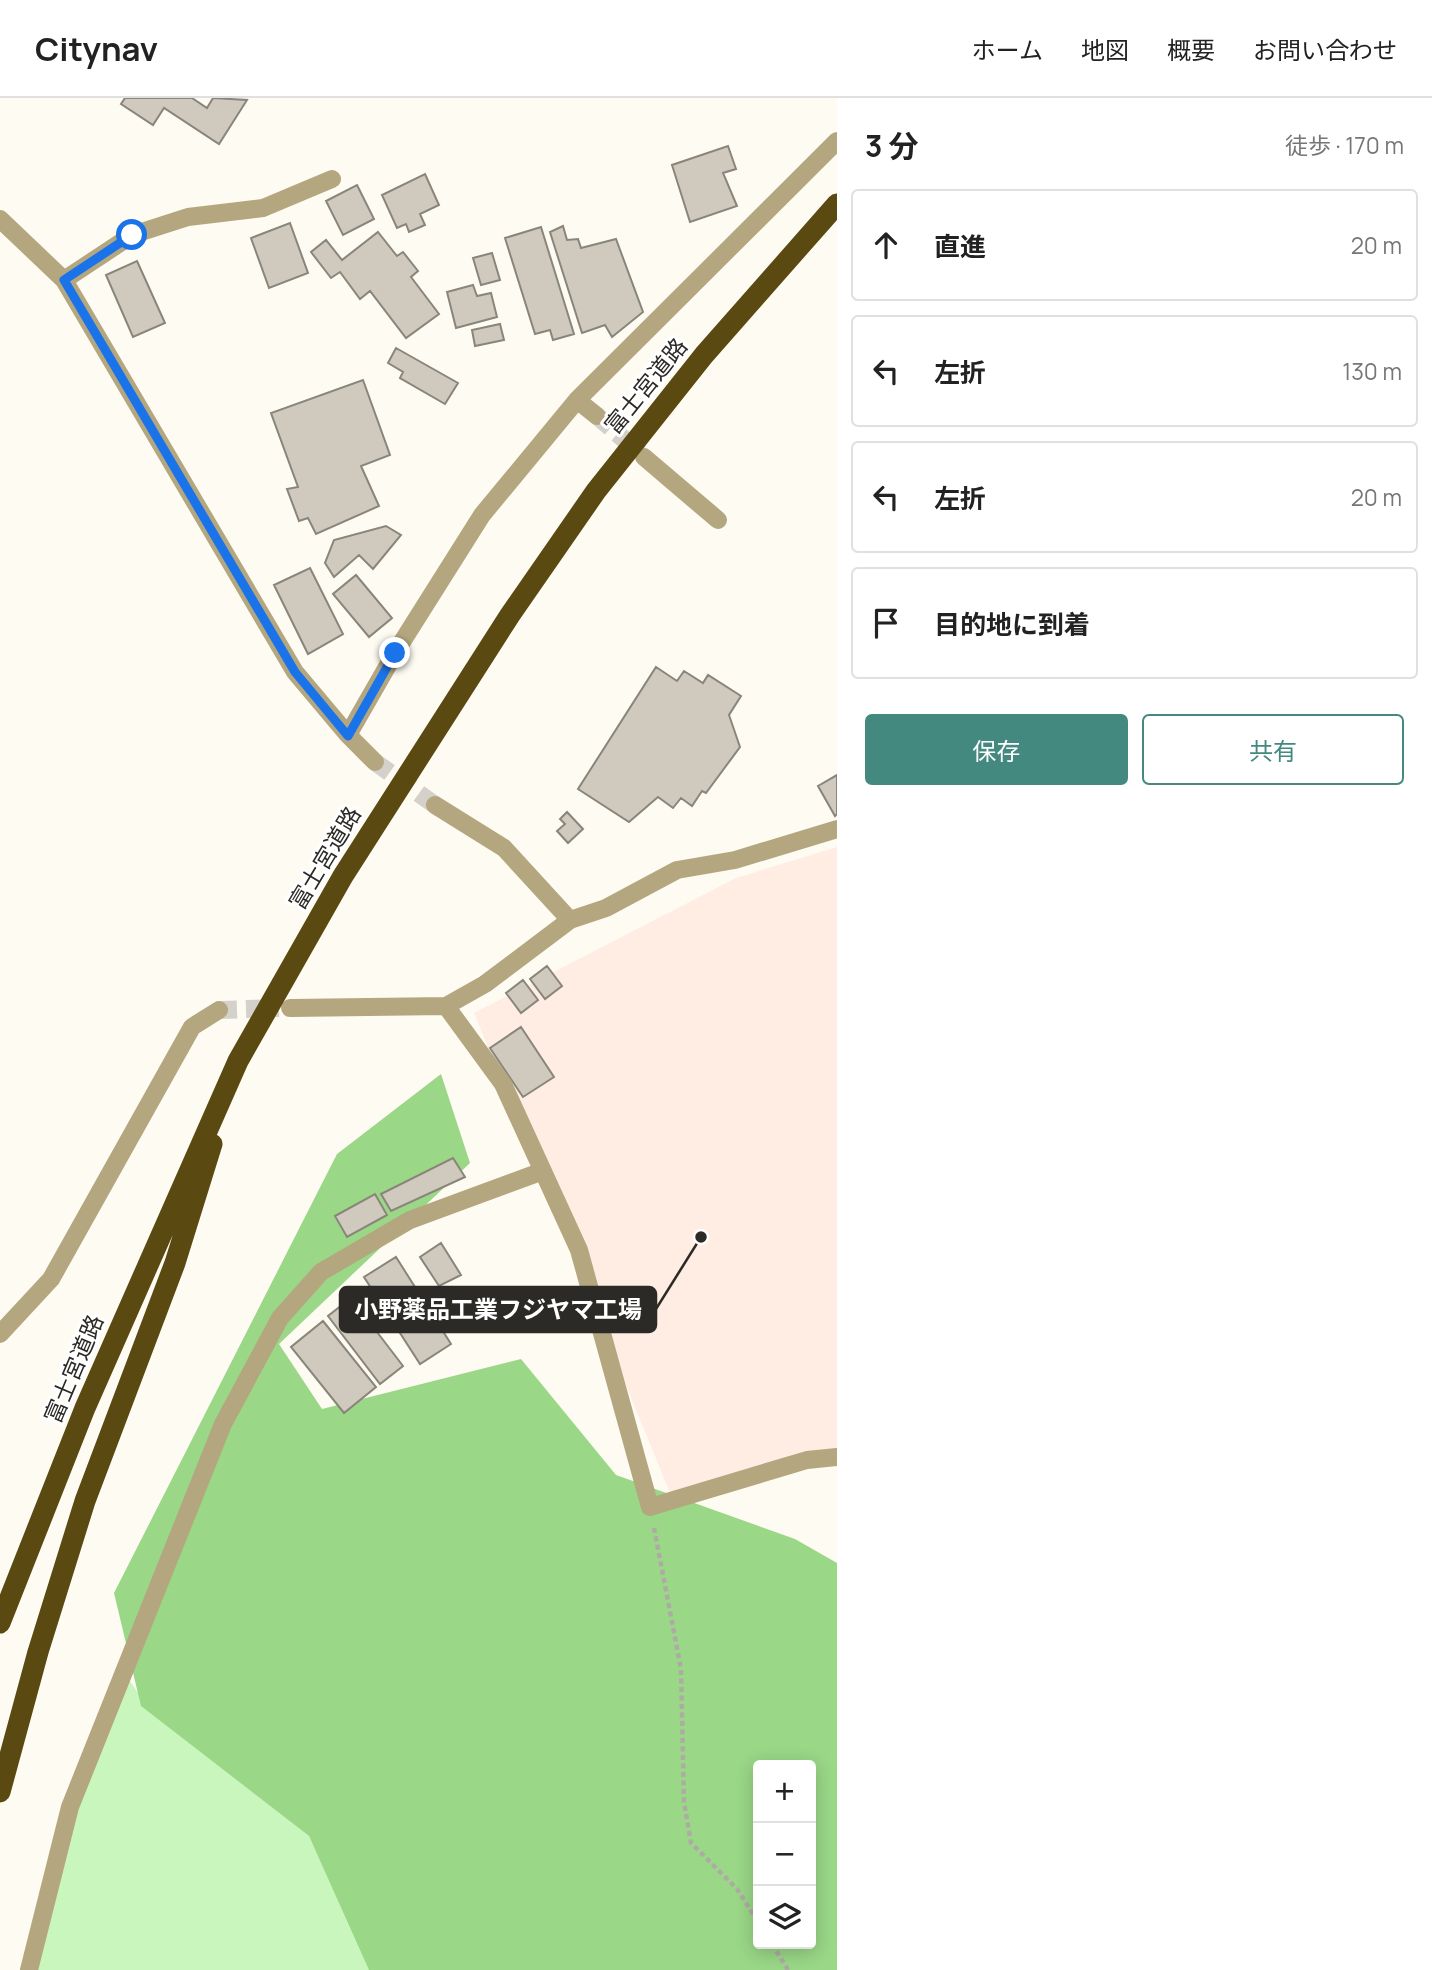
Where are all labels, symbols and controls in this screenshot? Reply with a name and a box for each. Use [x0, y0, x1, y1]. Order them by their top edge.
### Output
text: Citynav [35, 26, 158, 71]
text: ホーム [972, 33, 1043, 66]
text: 地図 [1081, 33, 1129, 66]
text: 概要 [1167, 33, 1215, 66]
text: お問い合わせ [1253, 33, 1397, 66]
text: 3 分 [865, 125, 918, 166]
text: 徒歩 · 170 m [1285, 129, 1404, 161]
route start [116, 219, 147, 250]
icon: ahead [867, 226, 905, 264]
text: 直進 [934, 228, 986, 264]
text: 20 m [1351, 229, 1402, 261]
street label: 富士宮道路 [597, 331, 694, 440]
icon: left [867, 352, 905, 390]
text: 左折 [934, 354, 986, 390]
text: 130 m [1342, 355, 1402, 387]
icon: left [867, 478, 905, 516]
text: 左折 [934, 480, 986, 516]
text: 20 m [1351, 481, 1402, 513]
icon: arrive [867, 604, 905, 642]
text: 目的地に到着 [934, 606, 1090, 642]
route end [379, 637, 410, 668]
button: 保存 [865, 714, 1128, 785]
button: 共有 [1142, 714, 1404, 785]
street label: 富士宮道路 [281, 800, 367, 915]
callout: 小野薬品工業フジヤマ工場 [340, 1287, 656, 1332]
text: 小野薬品工業フジヤマ工場 [354, 1292, 642, 1325]
street label: 富士宮道路 [36, 1309, 110, 1428]
map controls [753, 1760, 816, 1949]
button: + [753, 1760, 816, 1823]
button: − [753, 1823, 816, 1886]
button: layers [753, 1886, 816, 1949]

